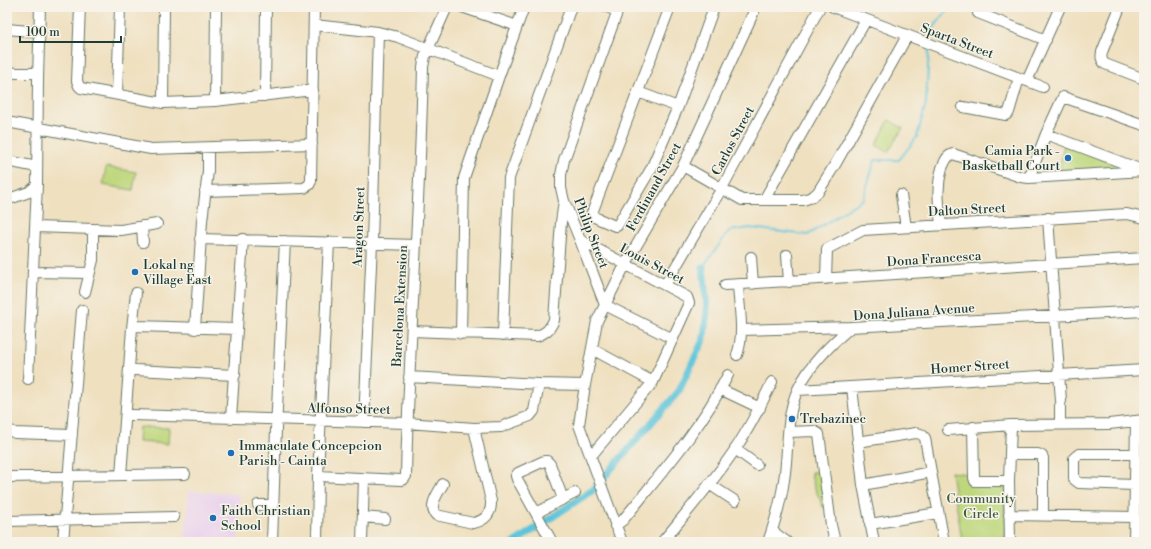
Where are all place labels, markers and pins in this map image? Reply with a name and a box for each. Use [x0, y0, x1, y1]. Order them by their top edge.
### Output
place label: Camia Park - Basketball Court [961, 143, 1060, 174]
marker: Camia Park - Basketball Court [1063, 153, 1073, 163]
place label: Lokal ng Village East [142, 257, 212, 288]
marker: Lokal ng Village East [130, 267, 140, 277]
place label: Trebazinec [800, 411, 867, 427]
marker: Trebazinec [787, 414, 797, 424]
place label: Immaculate Concepcion Parish - Cainta [239, 438, 382, 469]
marker: Immaculate Concepcion Parish - Cainta [226, 448, 236, 458]
place label: Faith Christian School [221, 503, 311, 534]
marker: Faith Christian School [208, 513, 218, 523]

